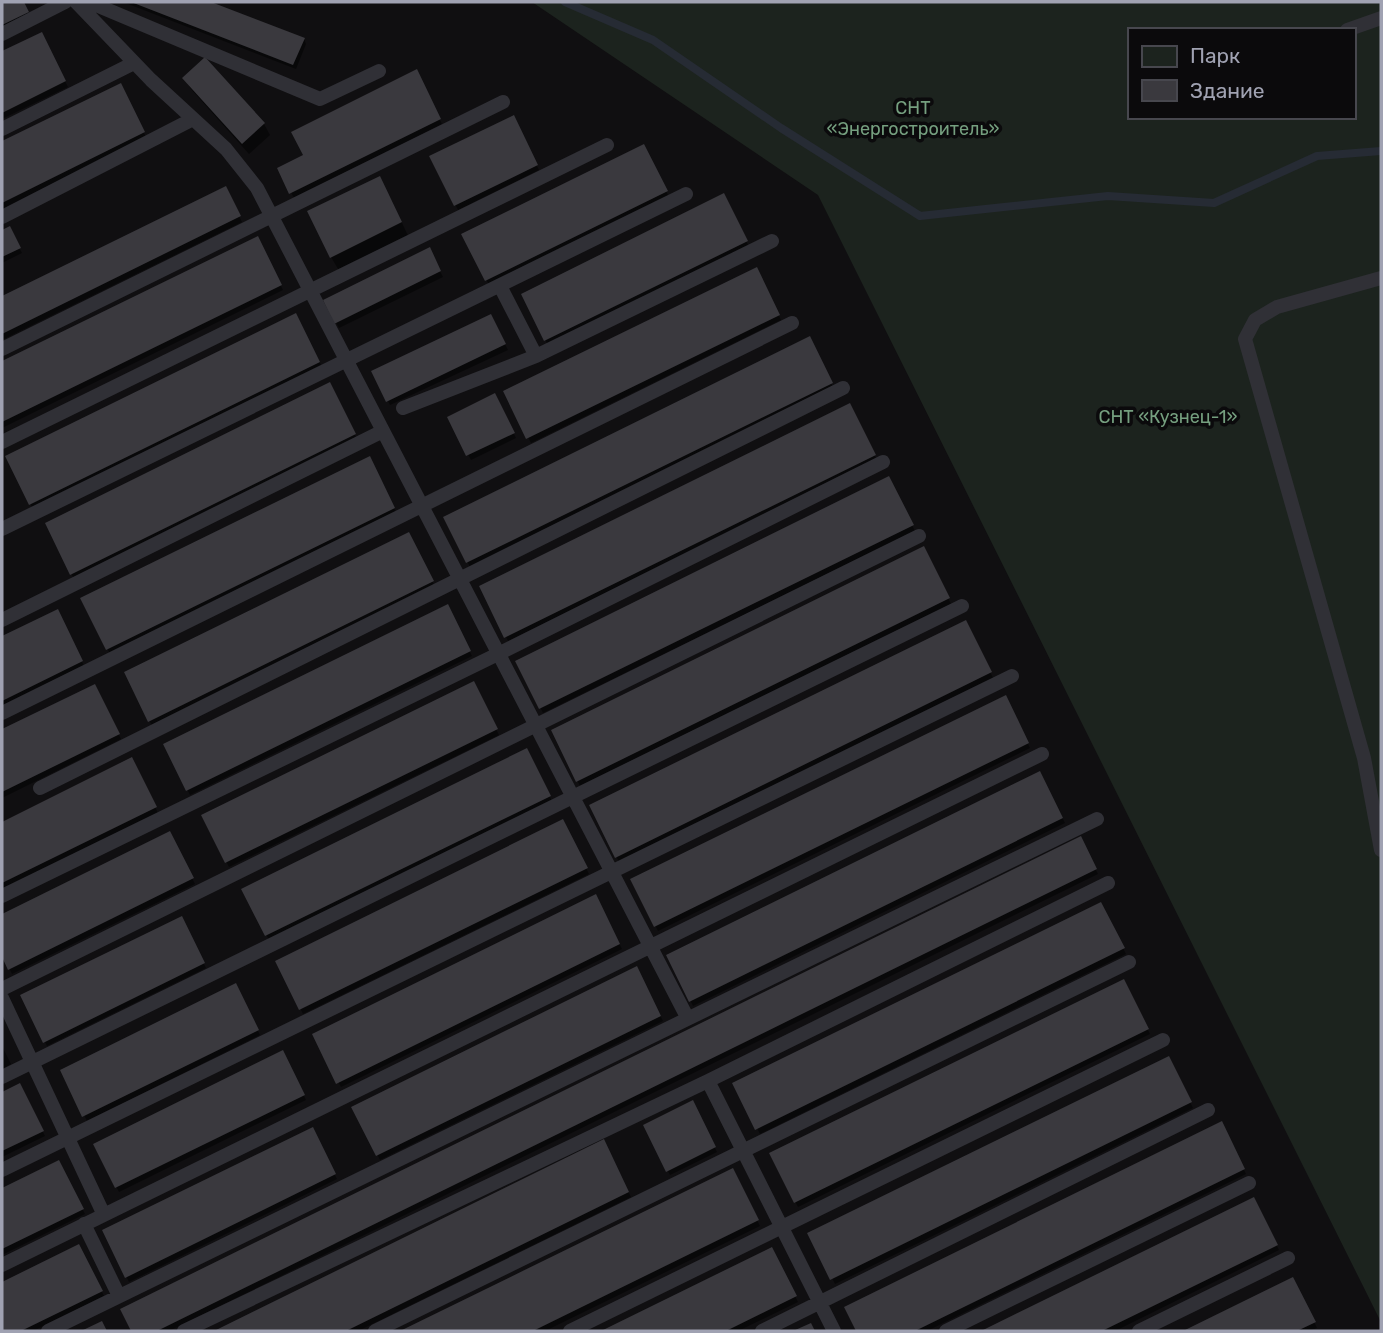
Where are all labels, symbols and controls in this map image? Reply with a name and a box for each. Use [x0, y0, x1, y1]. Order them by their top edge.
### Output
legend [1128, 28, 1355, 119]
text: Парк [1190, 43, 1240, 68]
text: Здание [1190, 78, 1265, 103]
park label: СНТ «Энергостроитель» [827, 97, 1000, 140]
park label: СНТ «Кузнец-1» [1099, 406, 1238, 428]

